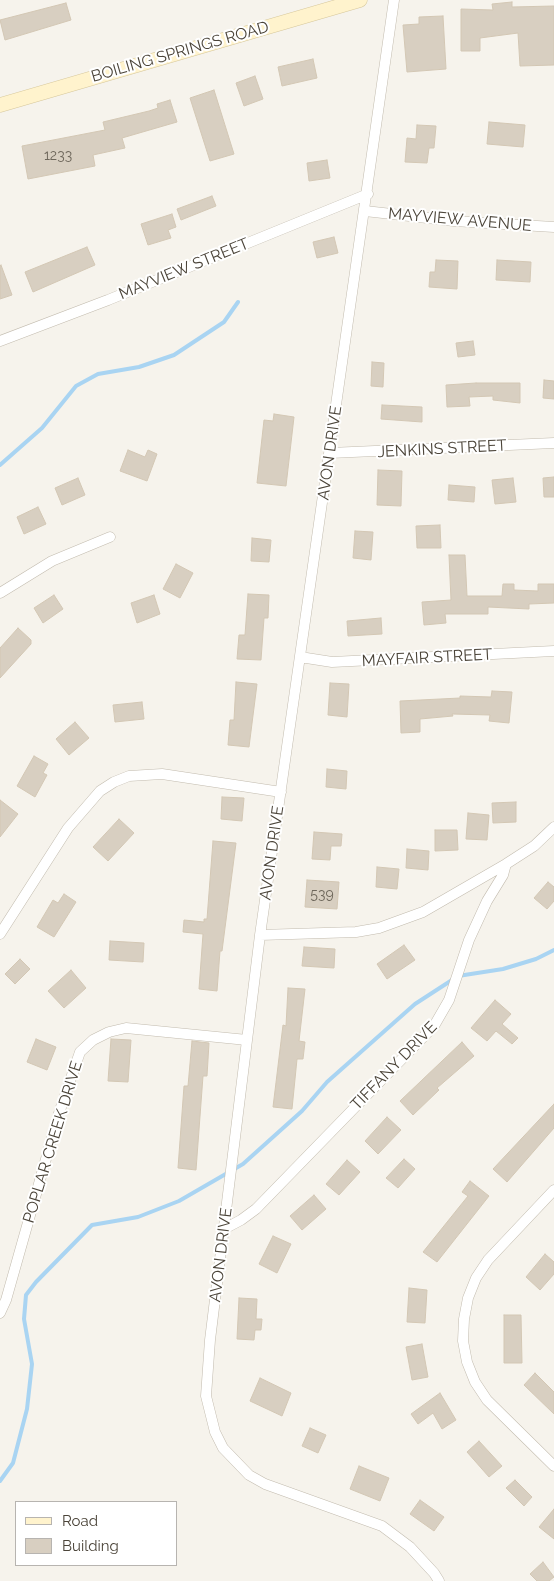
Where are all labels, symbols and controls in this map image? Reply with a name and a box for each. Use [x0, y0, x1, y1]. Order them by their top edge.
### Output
street label: BOILING SPRINGS ROAD [89, 17, 271, 87]
house number: 1233 [44, 148, 72, 164]
street label: MAYVIEW AVENUE [387, 204, 533, 236]
street label: MAYVIEW STREET [116, 234, 252, 304]
street label: AVON DRIVE [314, 405, 346, 501]
street label: JENKINS STREET [377, 436, 507, 462]
street label: MAYFAIR STREET [361, 645, 493, 671]
street label: AVON DRIVE [256, 805, 288, 901]
house number: 539 [310, 887, 334, 903]
street label: TIFFANY DRIVE [347, 1018, 441, 1114]
street label: POPLAR CREEK DRIVE [19, 1059, 87, 1225]
street label: AVON DRIVE [206, 1207, 236, 1303]
legend [15, 1501, 178, 1566]
text: Road [62, 1512, 98, 1530]
text: Building [62, 1537, 119, 1555]

